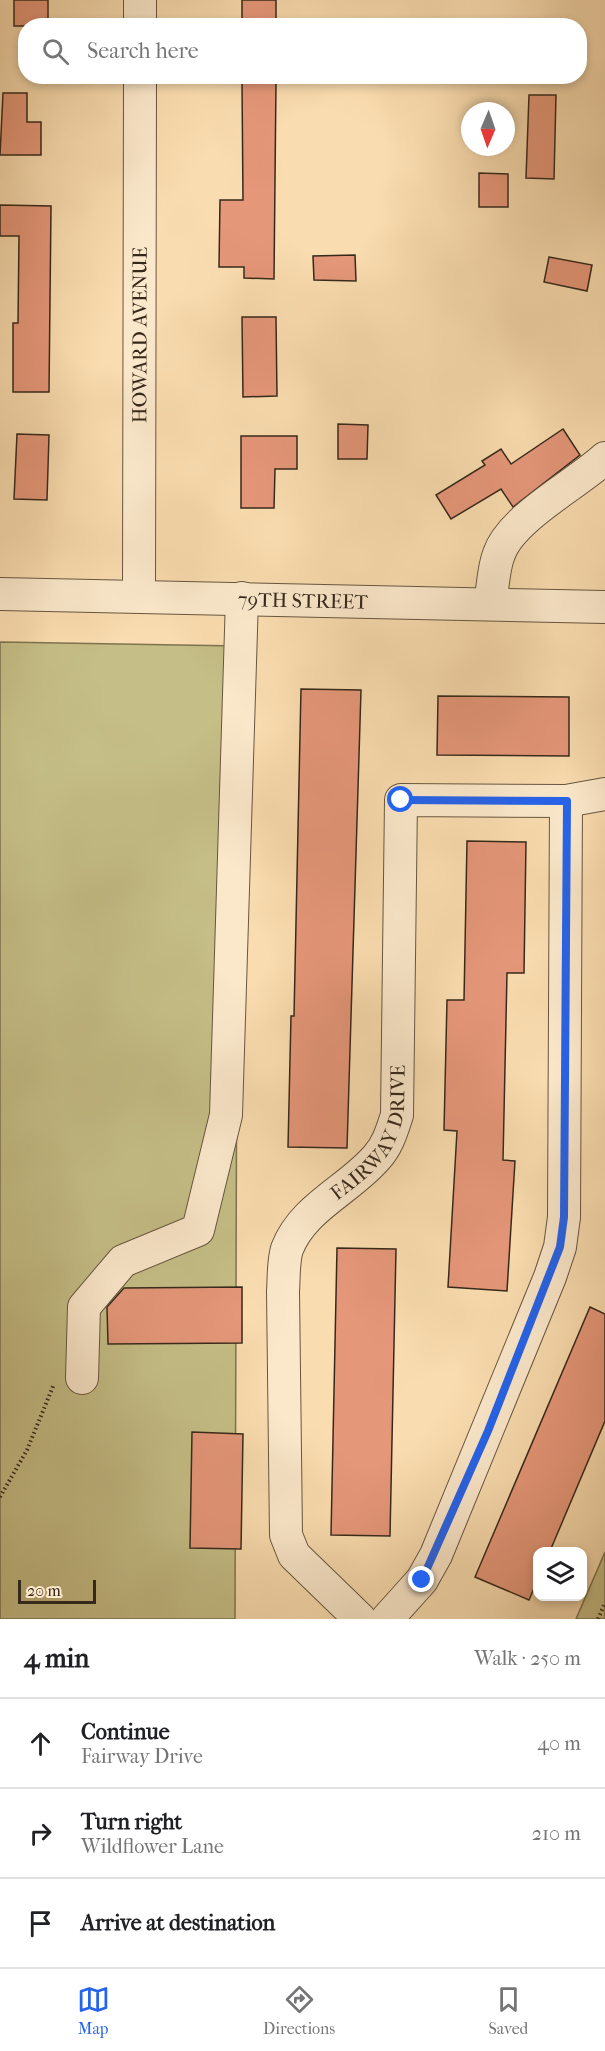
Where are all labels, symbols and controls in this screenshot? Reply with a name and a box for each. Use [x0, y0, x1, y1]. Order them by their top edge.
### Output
search box [18, 18, 587, 84]
icon: search [39, 35, 72, 68]
text: Search here [87, 38, 199, 64]
north arrow [461, 102, 515, 156]
street label: HOWARD AVENUE [128, 247, 152, 423]
street label: 79TH STREET [238, 588, 369, 614]
route start [387, 786, 413, 812]
street label: FAIRWAY DRIVE [326, 1065, 410, 1205]
map controls [533, 1547, 587, 1601]
button: layers [533, 1547, 587, 1601]
route end [408, 1566, 434, 1592]
scale bar [18, 1577, 96, 1604]
text: 20 m [27, 1581, 61, 1600]
text: 4 min [24, 1643, 89, 1674]
text: Walk · 250 m [474, 1647, 581, 1670]
text: Continue [81, 1719, 170, 1745]
icon: ahead [24, 1727, 57, 1760]
text: 40 m [537, 1732, 581, 1755]
text: Fairway Drive [81, 1745, 203, 1768]
text: Turn right [81, 1809, 182, 1835]
icon: right [24, 1817, 57, 1850]
text: 210 m [532, 1822, 581, 1845]
text: Wildflower Lane [81, 1835, 224, 1858]
icon: arrive [24, 1907, 57, 1940]
text: Arrive at destination [81, 1910, 275, 1936]
tab: Map [77, 1983, 110, 2038]
tab: Directions [263, 1983, 335, 2038]
tab: Saved [489, 1983, 528, 2038]

